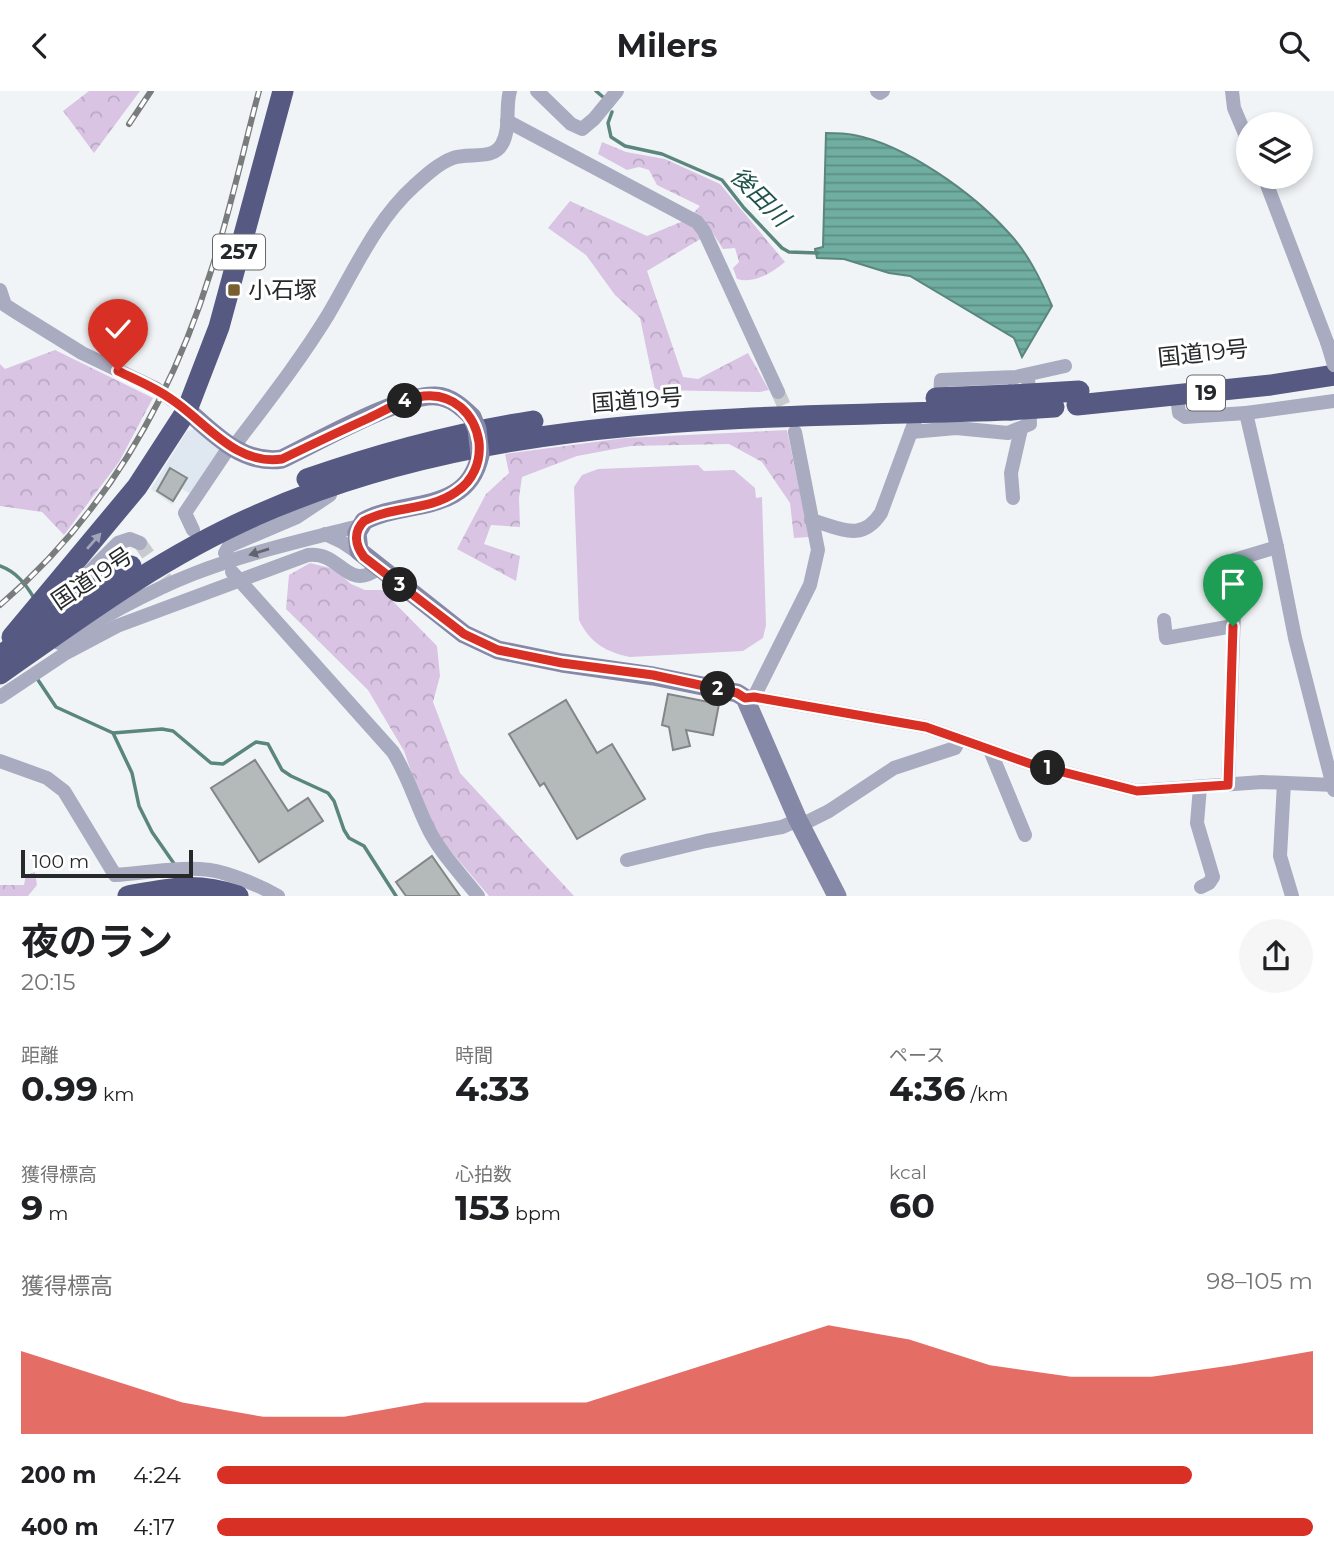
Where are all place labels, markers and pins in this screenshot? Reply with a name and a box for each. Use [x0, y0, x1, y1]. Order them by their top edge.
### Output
place label: 小石塚 [248, 276, 317, 304]
marker: 小石塚 [226, 282, 242, 298]
pin [88, 299, 148, 371]
pin: 4 [388, 383, 422, 419]
pin [1203, 554, 1263, 626]
pin: 3 [382, 567, 418, 603]
pin: 2 [700, 671, 736, 707]
pin: 1 [1030, 751, 1066, 785]

